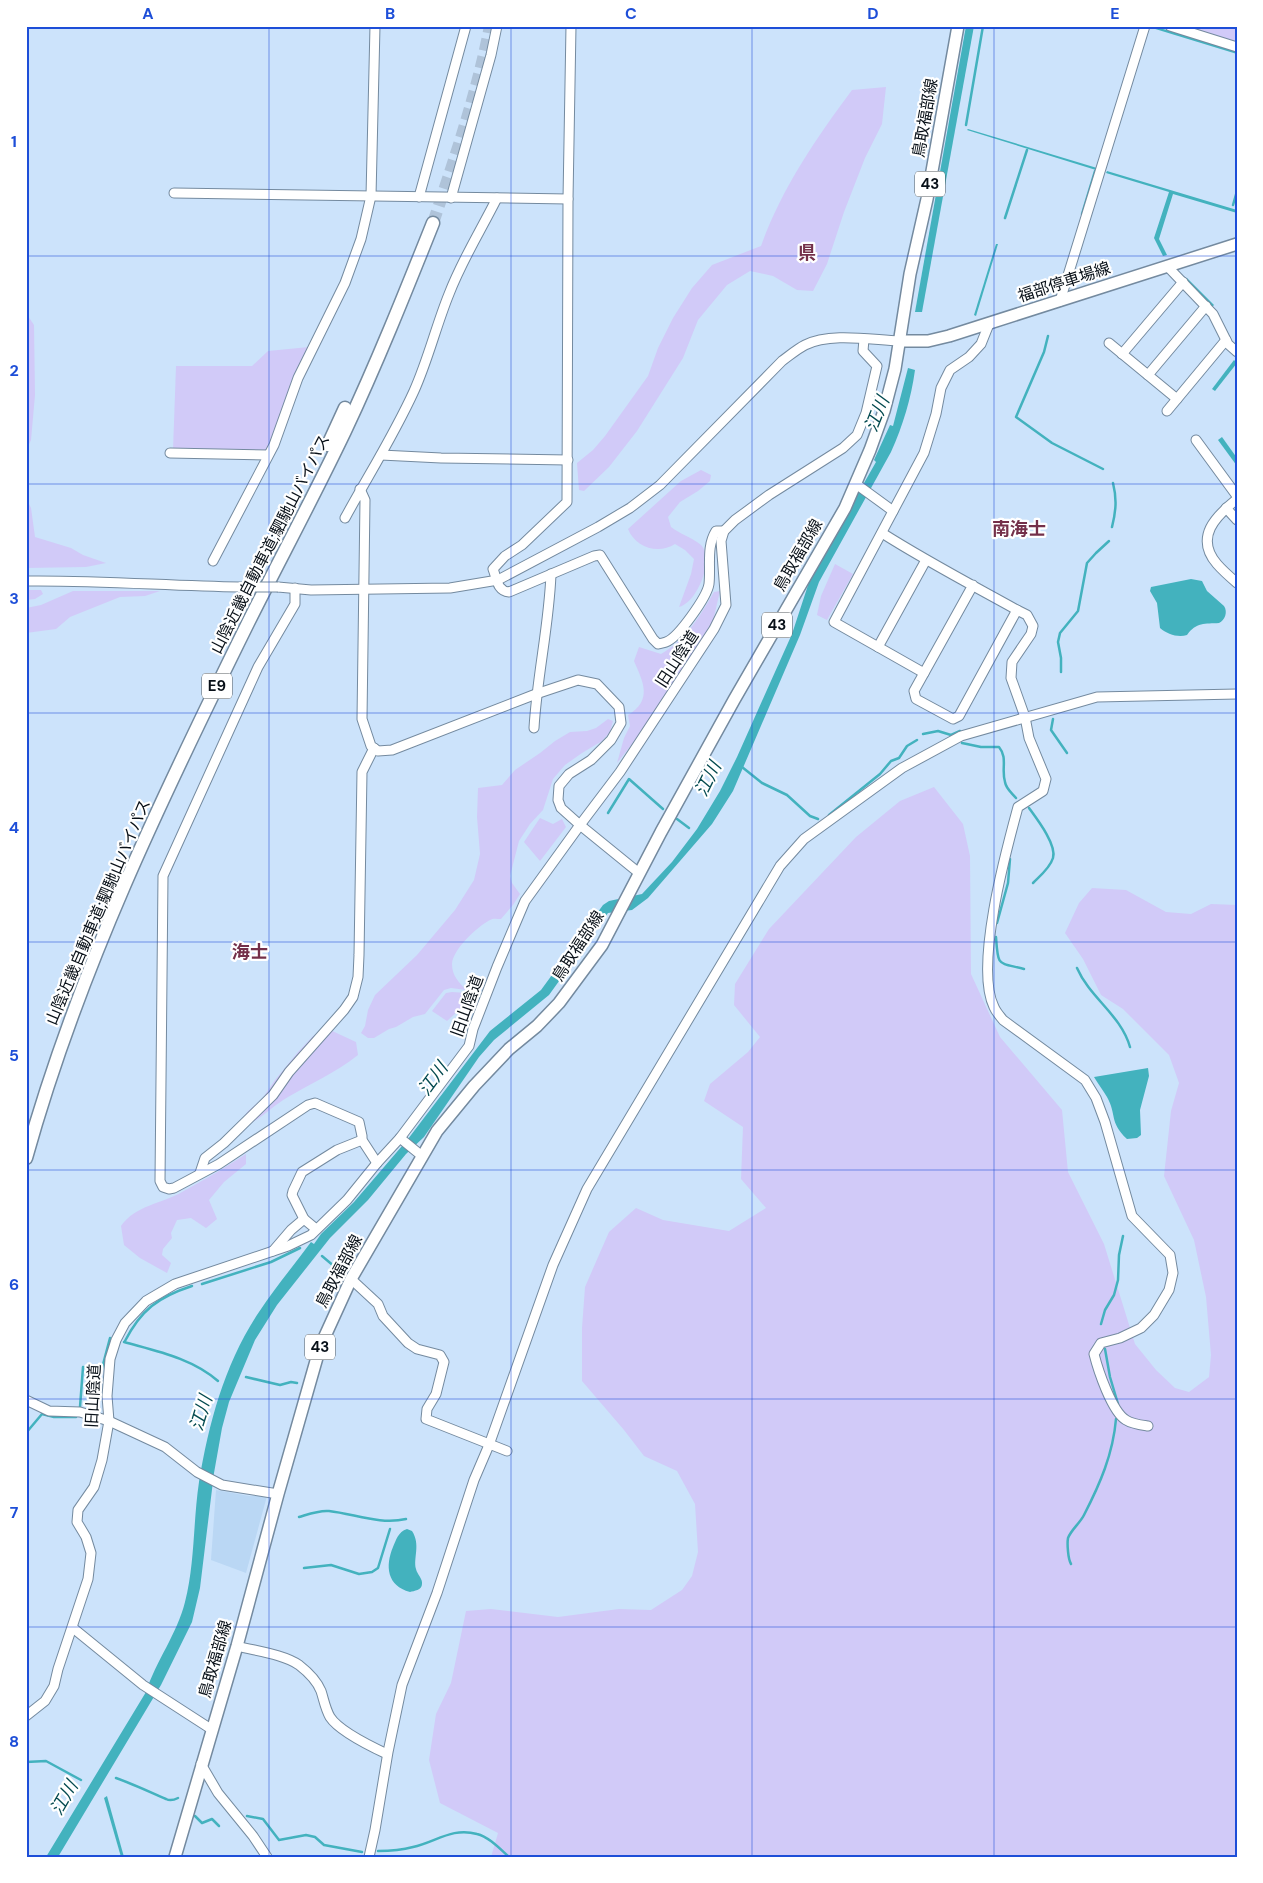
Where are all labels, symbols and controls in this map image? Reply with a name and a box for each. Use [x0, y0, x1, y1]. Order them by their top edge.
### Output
text: A [142, 3, 154, 24]
text: B [385, 3, 395, 24]
text: C [625, 3, 637, 24]
text: D [867, 3, 879, 24]
text: E [1110, 3, 1120, 24]
street label: 鳥取福部線 [908, 77, 942, 159]
text: 1 [11, 131, 17, 152]
road number: 43 [915, 172, 945, 196]
district label: 県 [798, 241, 816, 265]
street label: 福部停車場線 [1015, 257, 1113, 307]
text: 2 [9, 360, 19, 381]
water label: 江川 [859, 391, 896, 435]
street label: 山陰近畿自動車道;駟馳山バイパス [205, 431, 335, 657]
street label: 鳥取福部線 [769, 515, 827, 595]
district label: 南海士 [992, 517, 1046, 541]
text: 3 [9, 588, 19, 609]
road number: 43 [762, 612, 792, 638]
street label: 旧山陰道 [651, 626, 703, 692]
road number: E9 [202, 674, 232, 698]
water label: 江川 [689, 756, 728, 800]
street label: 山陰近畿自動車道;駟馳山バイパス [41, 796, 155, 1028]
text: 4 [9, 817, 19, 838]
street label: 鳥取福部線 [547, 907, 609, 985]
district label: 海士 [232, 940, 268, 964]
street label: 旧山陰道 [446, 972, 488, 1040]
text: 5 [9, 1045, 19, 1066]
water label: 江川 [413, 1056, 454, 1101]
street label: 鳥取福部線 [311, 1231, 367, 1311]
text: 6 [9, 1274, 19, 1295]
road number: 43 [305, 1334, 335, 1360]
street label: 旧山陰道 [81, 1363, 105, 1429]
water label: 江川 [184, 1390, 218, 1434]
text: 7 [10, 1502, 19, 1523]
street label: 鳥取福部線 [194, 1618, 236, 1700]
text: 8 [9, 1731, 19, 1752]
water label: 江川 [45, 1775, 84, 1820]

